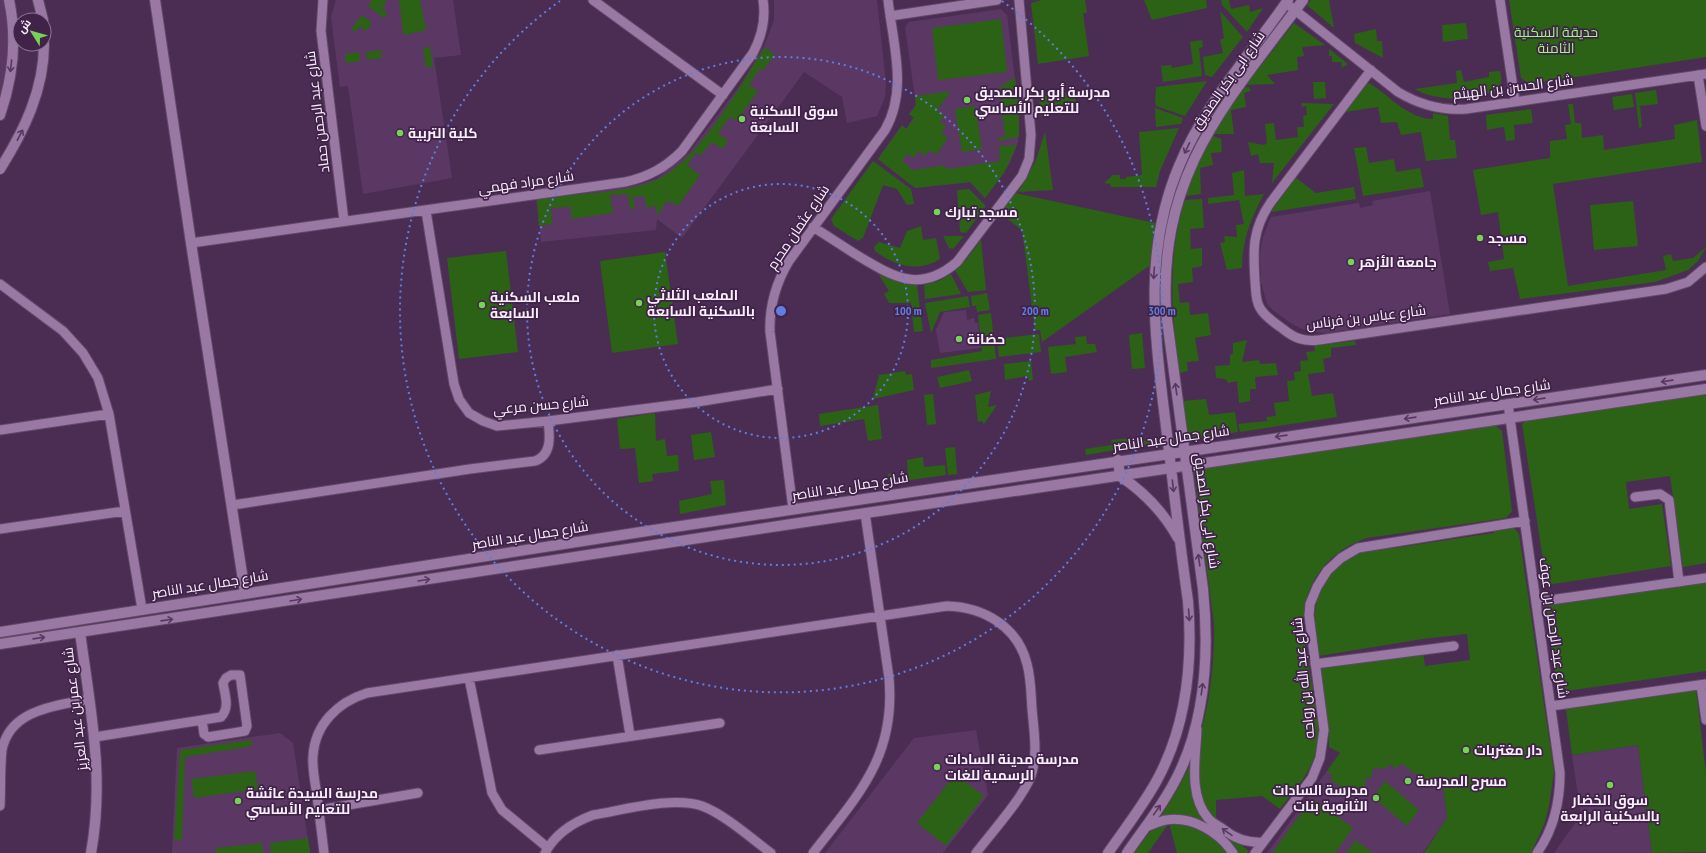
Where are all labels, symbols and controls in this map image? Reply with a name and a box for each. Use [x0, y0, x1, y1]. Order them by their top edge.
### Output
north arrow [12, 12, 52, 52]
text: ش [14, 16, 34, 36]
park label: حديقة السكنية الثامنة [1514, 23, 1598, 57]
street label: شارع ابى بكر الصديق [1187, 27, 1269, 133]
street label: شارع عبد الرحمن حماد [301, 50, 333, 174]
one-way arrow [7, 59, 15, 72]
street label: شارع الحسن بن الهيثم [1452, 71, 1575, 104]
place label: مدرسة أبو بكر الصديق للتعليم الأساسي [975, 83, 1110, 119]
marker: مدرسة أبو بكر الصديق للتعليم الأساسي [962, 95, 972, 105]
place label: سوق السكنية السابعة [750, 102, 838, 136]
marker: سوق السكنية السابعة [737, 114, 747, 124]
place label: كلية التربية [408, 124, 477, 142]
marker: كلية التربية [395, 128, 405, 138]
one-way arrow [17, 130, 24, 142]
one-way arrow [1183, 142, 1190, 154]
street label: شارع مراد فهمي [477, 166, 575, 201]
street label: شارع عثمان محرم [763, 181, 834, 274]
place label: مسجد تبارك [945, 203, 1018, 221]
marker: مسجد تبارك [932, 207, 942, 217]
place label: مسجد [1488, 229, 1527, 247]
marker: مسجد [1475, 233, 1485, 243]
place label: جامعة الأزهر [1358, 253, 1437, 271]
marker: جامعة الأزهر [1346, 257, 1356, 267]
one-way arrow [1151, 266, 1158, 279]
place label: الملعب الثلاثي بالسكنية السابعة [647, 286, 755, 320]
place label: ملعب السكنية السابعة [490, 288, 580, 322]
marker: الملعب الثلاثي بالسكنية السابعة [634, 298, 644, 308]
marker: ملعب السكنية السابعة [477, 300, 487, 310]
street label: شارع عباس بن فرناس [1305, 301, 1427, 333]
text: 100 m [894, 303, 922, 318]
text: 200 m [1021, 303, 1049, 318]
text: 300 m [1148, 303, 1176, 318]
centre of rings [774, 304, 788, 318]
place label: حضانة [967, 330, 1005, 348]
marker: حضانة [954, 334, 964, 344]
street label: شارع جمال عبد الناصر [1432, 375, 1552, 409]
one-way arrow [1661, 377, 1674, 385]
one-way arrow [1172, 383, 1180, 396]
street label: شارع حسن مرعي [492, 392, 590, 421]
one-way arrow [1533, 395, 1546, 403]
one-way arrow [1404, 414, 1417, 422]
street label: شارع جمال عبد الناصر [1111, 421, 1231, 455]
one-way arrow [1275, 432, 1288, 440]
street label: شارع ابى بكر الصديق [1190, 452, 1224, 570]
street label: شارع جمال عبد الناصر [790, 468, 910, 504]
one-way arrow [1170, 479, 1177, 492]
street label: شارع جمال عبد الناصر [470, 517, 590, 553]
one-way arrow [1195, 554, 1203, 567]
street label: شارع عبد الرحمن بن عوف [1535, 556, 1573, 700]
street label: شارع جمال عبد الناصر [150, 566, 270, 602]
one-way arrow [417, 576, 430, 584]
one-way arrow [289, 596, 302, 604]
one-way arrow [1185, 608, 1192, 621]
one-way arrow [160, 616, 173, 624]
street label: شارع عبد الله بن رواحه [1288, 616, 1318, 740]
one-way arrow [32, 634, 45, 642]
street label: شارع عمر بن عبد العزيز [59, 646, 92, 773]
one-way arrow [1198, 683, 1206, 696]
place label: دار مغتربات [1474, 741, 1542, 759]
marker: دار مغتربات [1461, 745, 1471, 755]
place label: مدرسة مدينة السادات الرسمية للغات [945, 750, 1079, 784]
marker: مدرسة مدينة السادات الرسمية للغات [932, 762, 942, 772]
place label: مسرح المدرسة [1416, 772, 1507, 791]
marker: مسرح المدرسة [1403, 776, 1413, 786]
marker: سوق الخضار بالسكنية الرابعة [1605, 780, 1615, 790]
place label: مدرسة السادات الثانوية بنات [1272, 781, 1368, 815]
place label: مدرسة السيدة عائشة للتعليم الأساسي [246, 784, 378, 820]
place label: سوق الخضار بالسكنية الرابعة [1560, 791, 1660, 825]
marker: مدرسة السادات الثانوية بنات [1371, 793, 1381, 803]
marker: مدرسة السيدة عائشة للتعليم الأساسي [233, 796, 243, 806]
one-way arrow [1153, 804, 1161, 815]
one-way arrow [1221, 828, 1232, 836]

